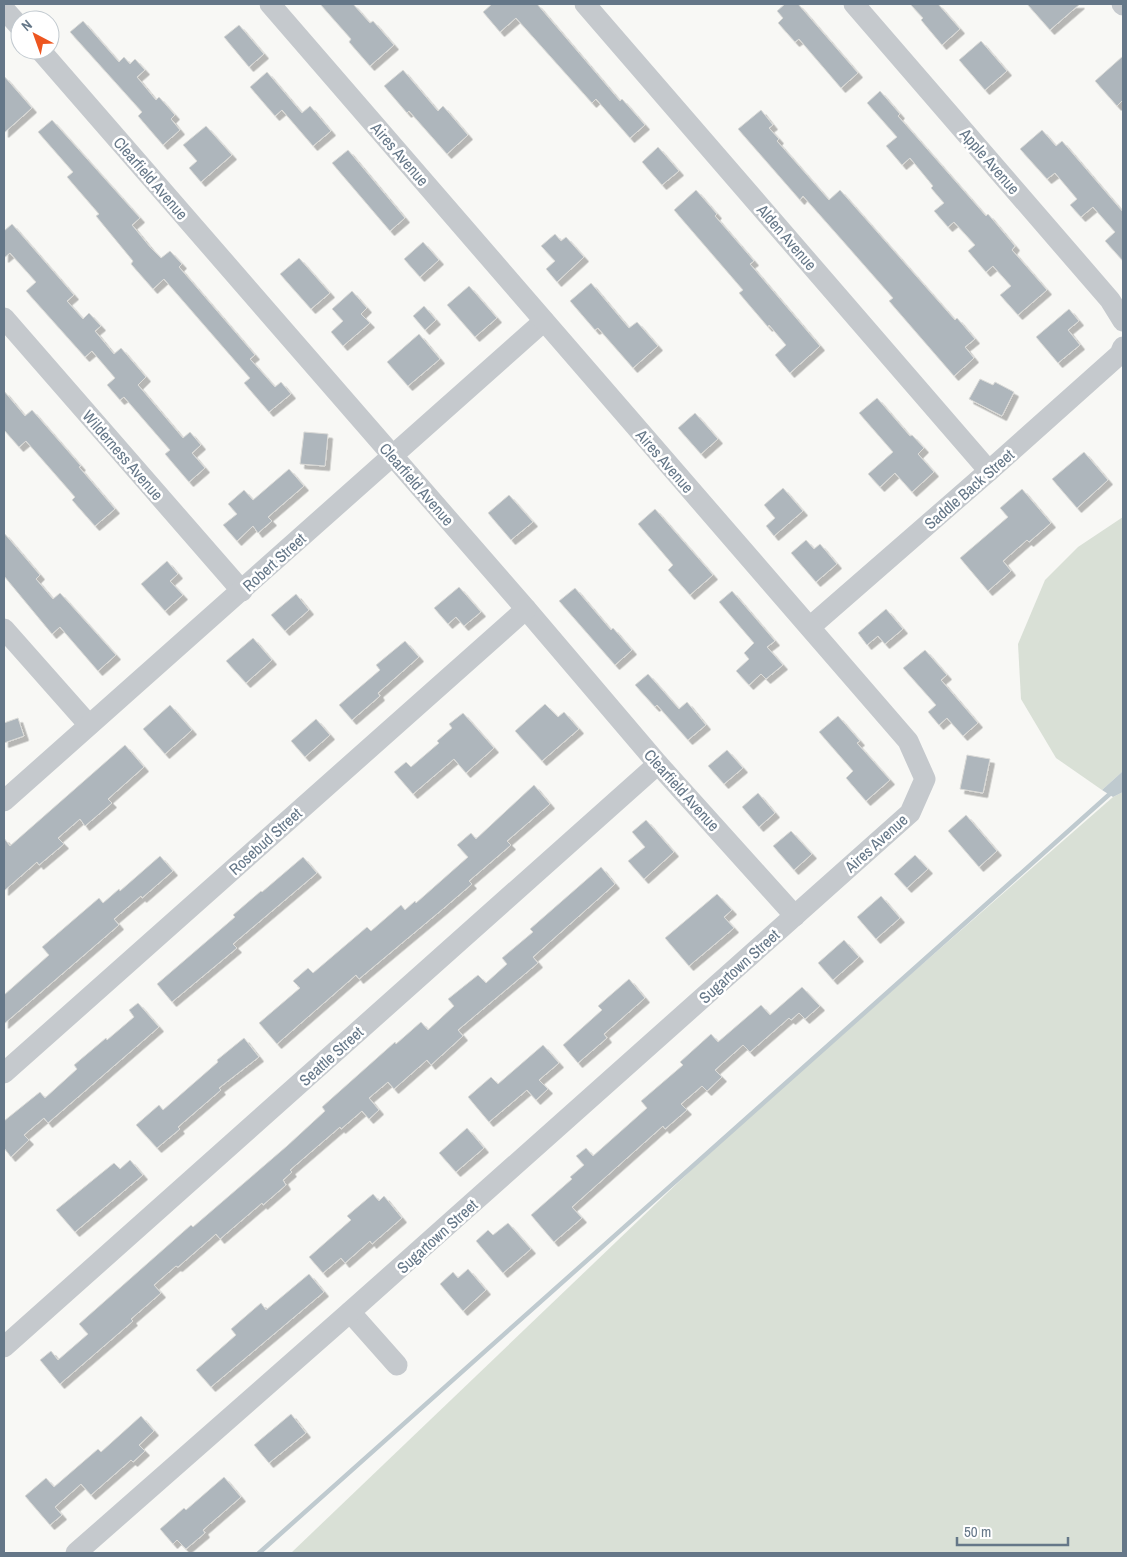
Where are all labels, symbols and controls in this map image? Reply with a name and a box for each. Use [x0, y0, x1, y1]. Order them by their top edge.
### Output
north arrow [10, 10, 60, 60]
text: N [17, 16, 36, 35]
street label: Aires Avenue [366, 117, 434, 191]
street label: Apple Avenue [955, 123, 1025, 199]
street label: Clearfield Avenue [109, 132, 193, 224]
street label: Alden Avenue [752, 199, 822, 275]
street label: Wilderness Avenue [78, 405, 168, 505]
street label: Aires Avenue [631, 424, 699, 498]
street label: Clearfield Avenue [375, 438, 459, 530]
street label: Saddle Back Street [919, 444, 1019, 534]
street label: Robert Street [238, 527, 311, 596]
street label: Clearfield Avenue [639, 744, 725, 836]
street label: Rosebud Street [224, 802, 306, 880]
street label: Aires Avenue [839, 809, 912, 878]
street label: Sugartown Street [694, 924, 784, 1008]
street label: Seattle Street [294, 1021, 368, 1091]
street label: Sugartown Street [392, 1194, 482, 1278]
scale bar [957, 1514, 1068, 1546]
text: 50 m [964, 1521, 991, 1542]

